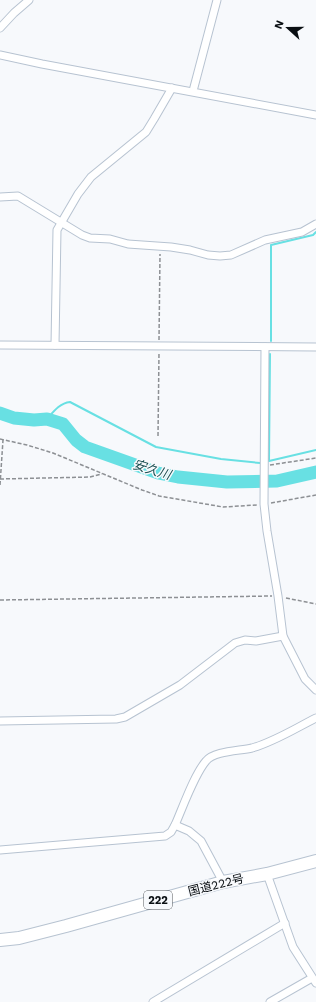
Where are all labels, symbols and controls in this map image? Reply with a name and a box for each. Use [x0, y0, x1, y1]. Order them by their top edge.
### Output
north arrow [268, 8, 308, 48]
text: N [272, 18, 287, 31]
water label: 安久川 [131, 457, 175, 483]
street label: 国道222号 [187, 871, 245, 899]
road number: 222 [144, 891, 172, 909]

